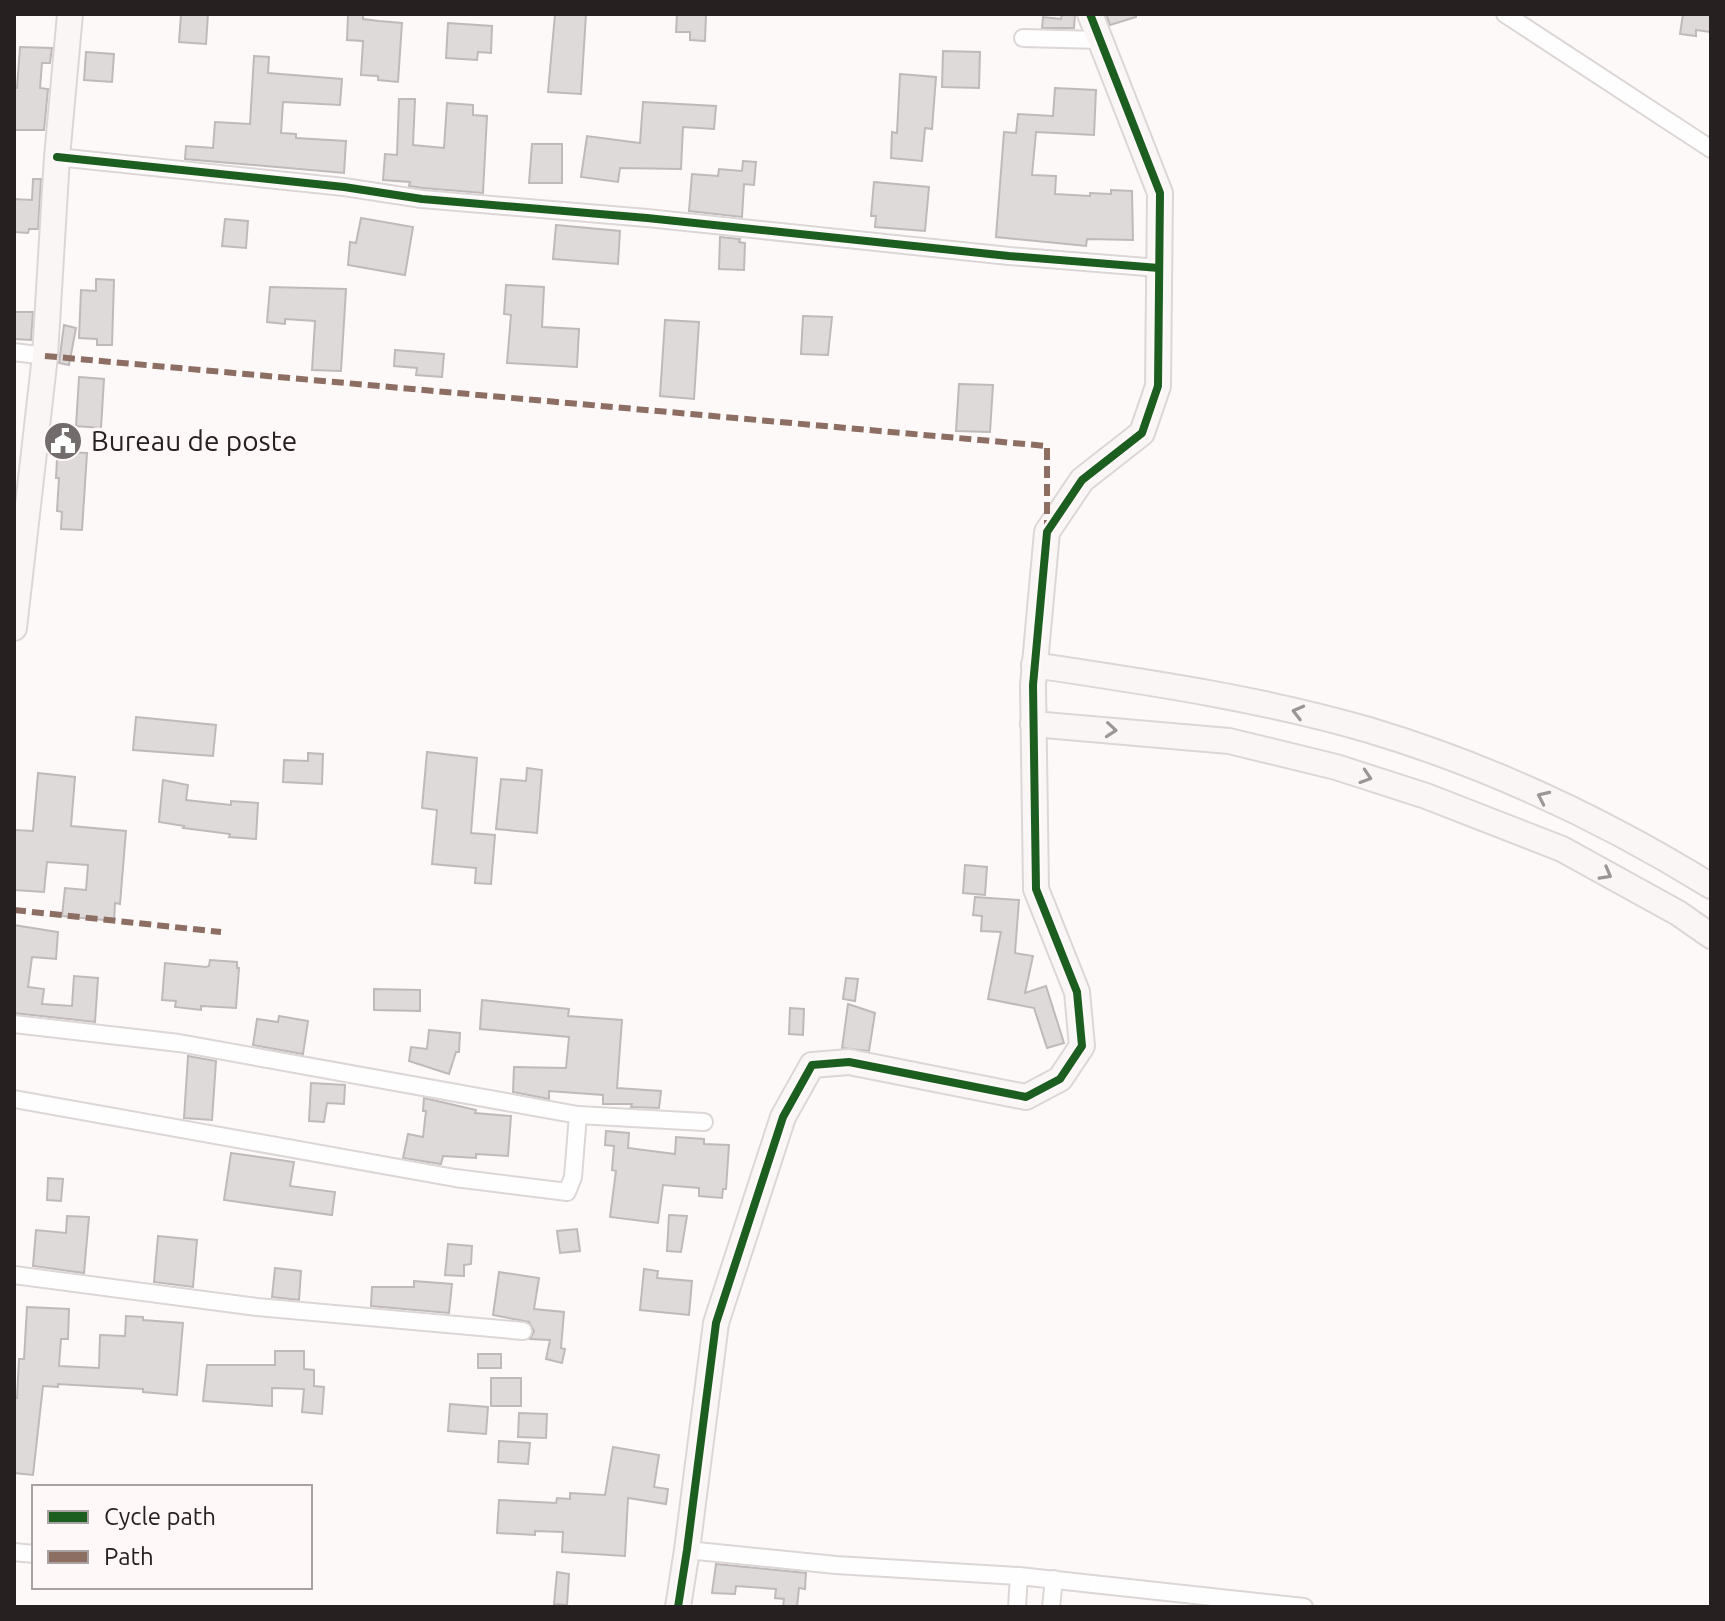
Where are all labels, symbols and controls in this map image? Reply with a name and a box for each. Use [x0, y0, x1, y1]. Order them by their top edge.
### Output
public building icon: Bureau de poste [42, 420, 84, 462]
place label: Bureau de poste [91, 425, 297, 456]
one-way arrow [1292, 705, 1305, 722]
one-way arrow [1105, 722, 1118, 739]
one-way arrow [1358, 767, 1372, 783]
one-way arrow [1537, 791, 1551, 807]
one-way arrow [1598, 864, 1612, 880]
legend [32, 1485, 312, 1589]
text: Cycle path [104, 1503, 216, 1530]
text: Path [104, 1543, 154, 1570]

